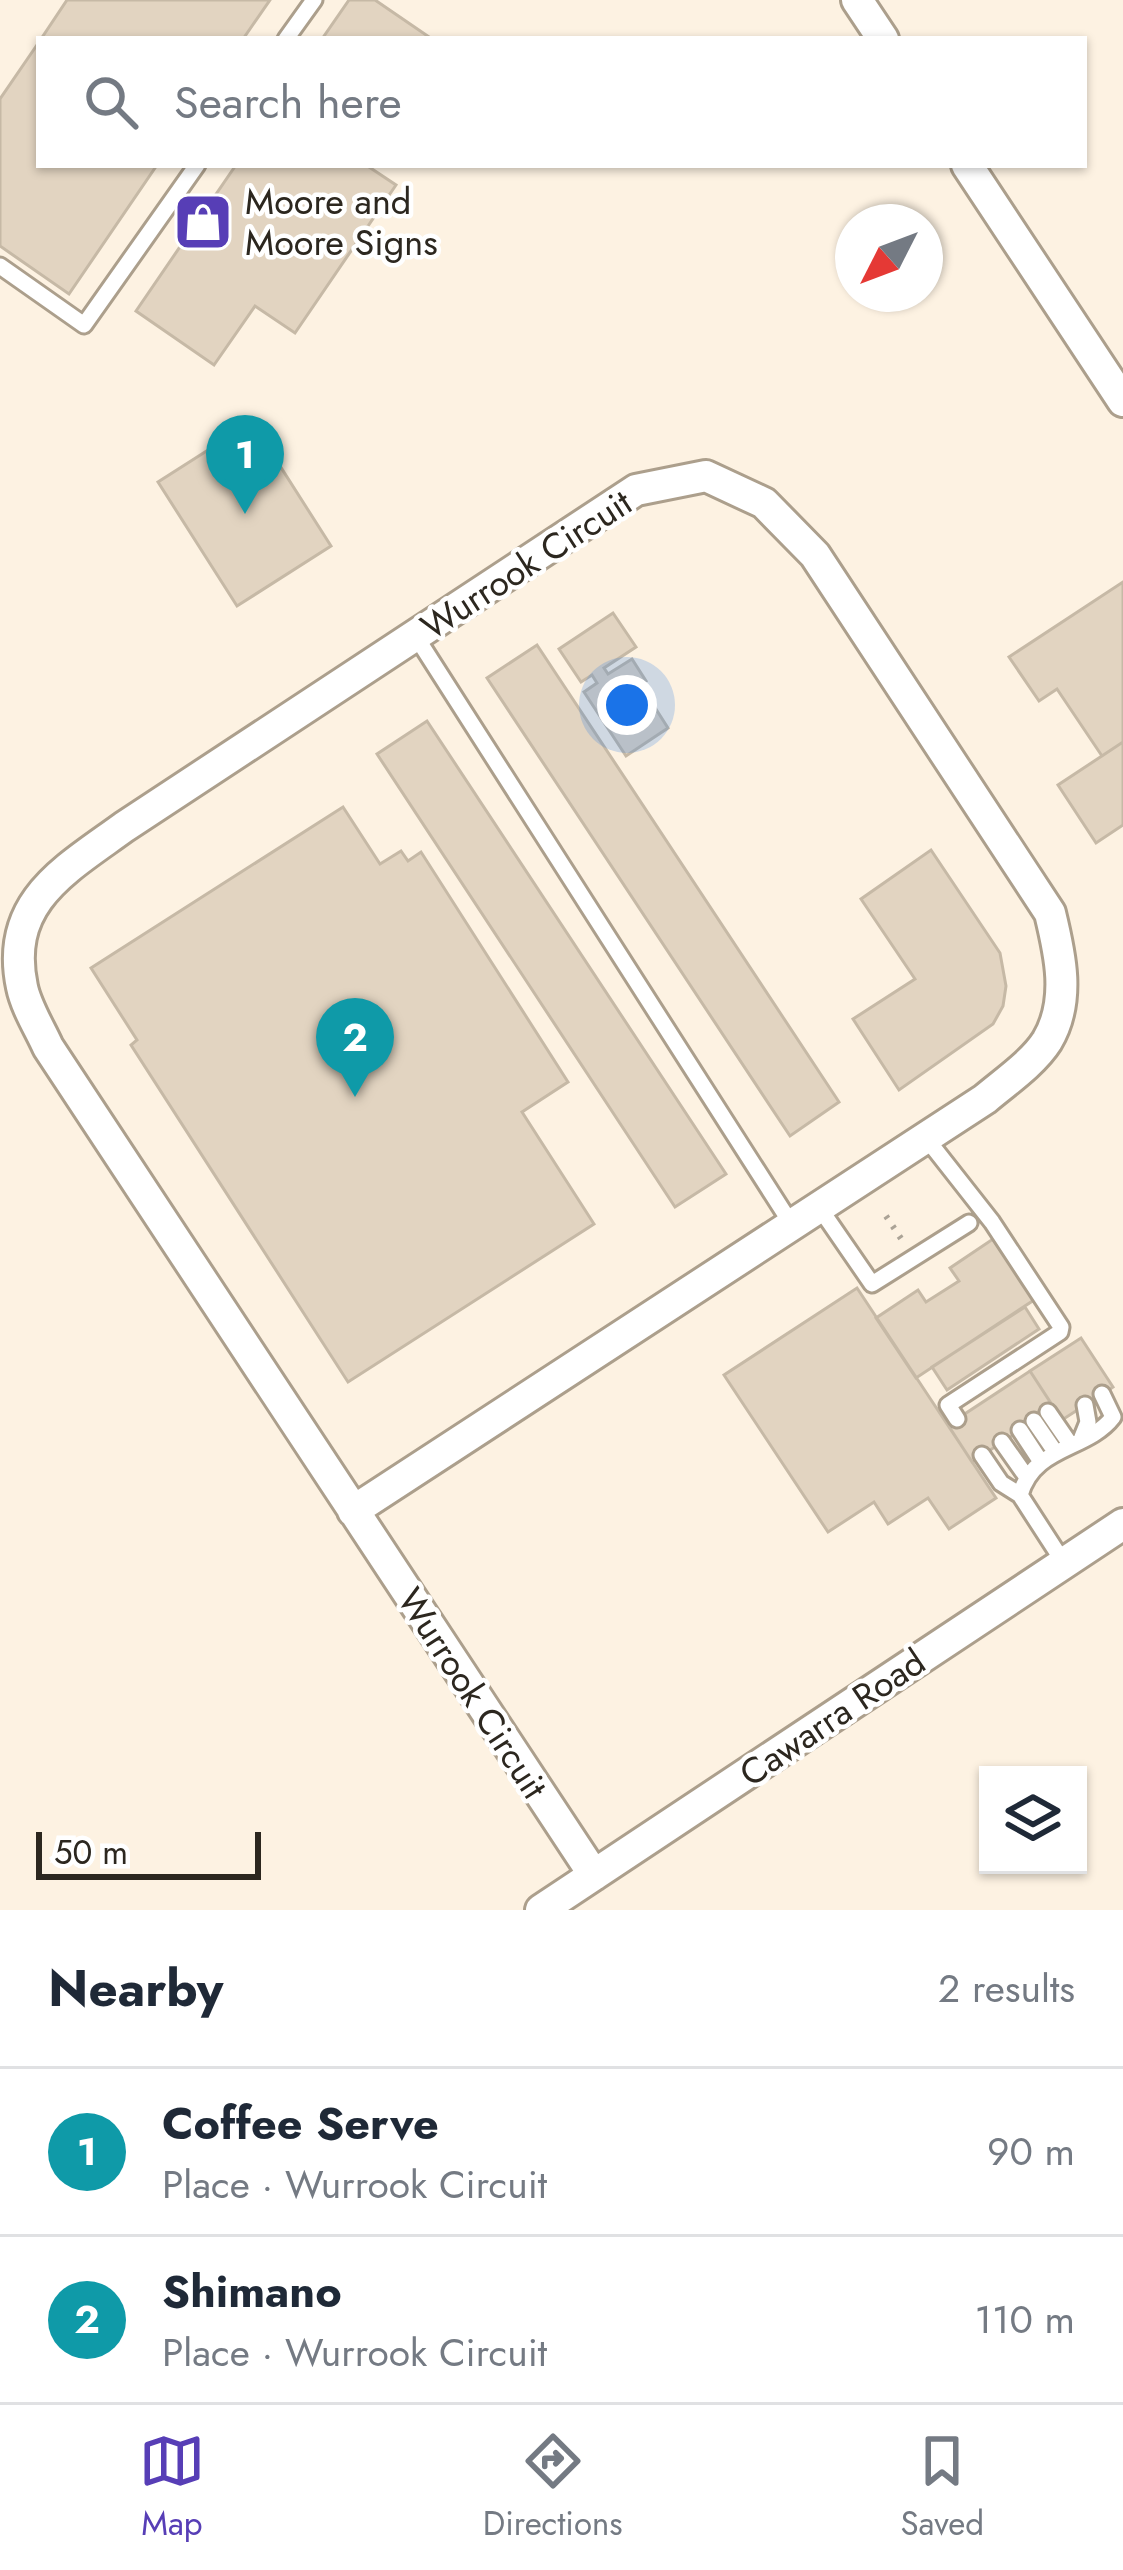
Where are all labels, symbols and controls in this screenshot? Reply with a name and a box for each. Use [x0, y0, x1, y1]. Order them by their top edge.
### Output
search box [36, 36, 1087, 168]
icon: search [78, 69, 144, 135]
text: Search here [174, 70, 402, 135]
place label: Moore and Moore Signs [245, 175, 438, 268]
shop icon: Moore and Moore Signs [172, 191, 234, 253]
north arrow [835, 204, 943, 312]
pin: 1 [206, 415, 284, 514]
street label: Wurrook Circuit [410, 476, 642, 652]
your location [597, 675, 657, 735]
pin: 2 [316, 998, 394, 1097]
street label: Wurrook Circuit [385, 1577, 561, 1809]
street label: Cawarra Road [729, 1636, 935, 1798]
map controls [979, 1766, 1087, 1874]
button: layers [979, 1766, 1087, 1874]
scale bar [36, 1826, 261, 1879]
text: 50 m [54, 1829, 128, 1876]
text: Nearby [48, 1951, 223, 2025]
text: 2 results [938, 1960, 1075, 2017]
text: Coffee Serve [162, 2091, 439, 2156]
text: 1 [77, 2123, 97, 2180]
text: 90 m [987, 2123, 1075, 2180]
text: Place · Wurrook Circuit [162, 2156, 547, 2213]
text: Shimano [162, 2259, 342, 2324]
text: 2 [74, 2291, 100, 2348]
text: 110 m [974, 2291, 1075, 2348]
text: Place · Wurrook Circuit [162, 2324, 547, 2381]
tab: Map [139, 2428, 205, 2547]
tab: Directions [483, 2428, 623, 2547]
tab: Saved [900, 2428, 984, 2547]

